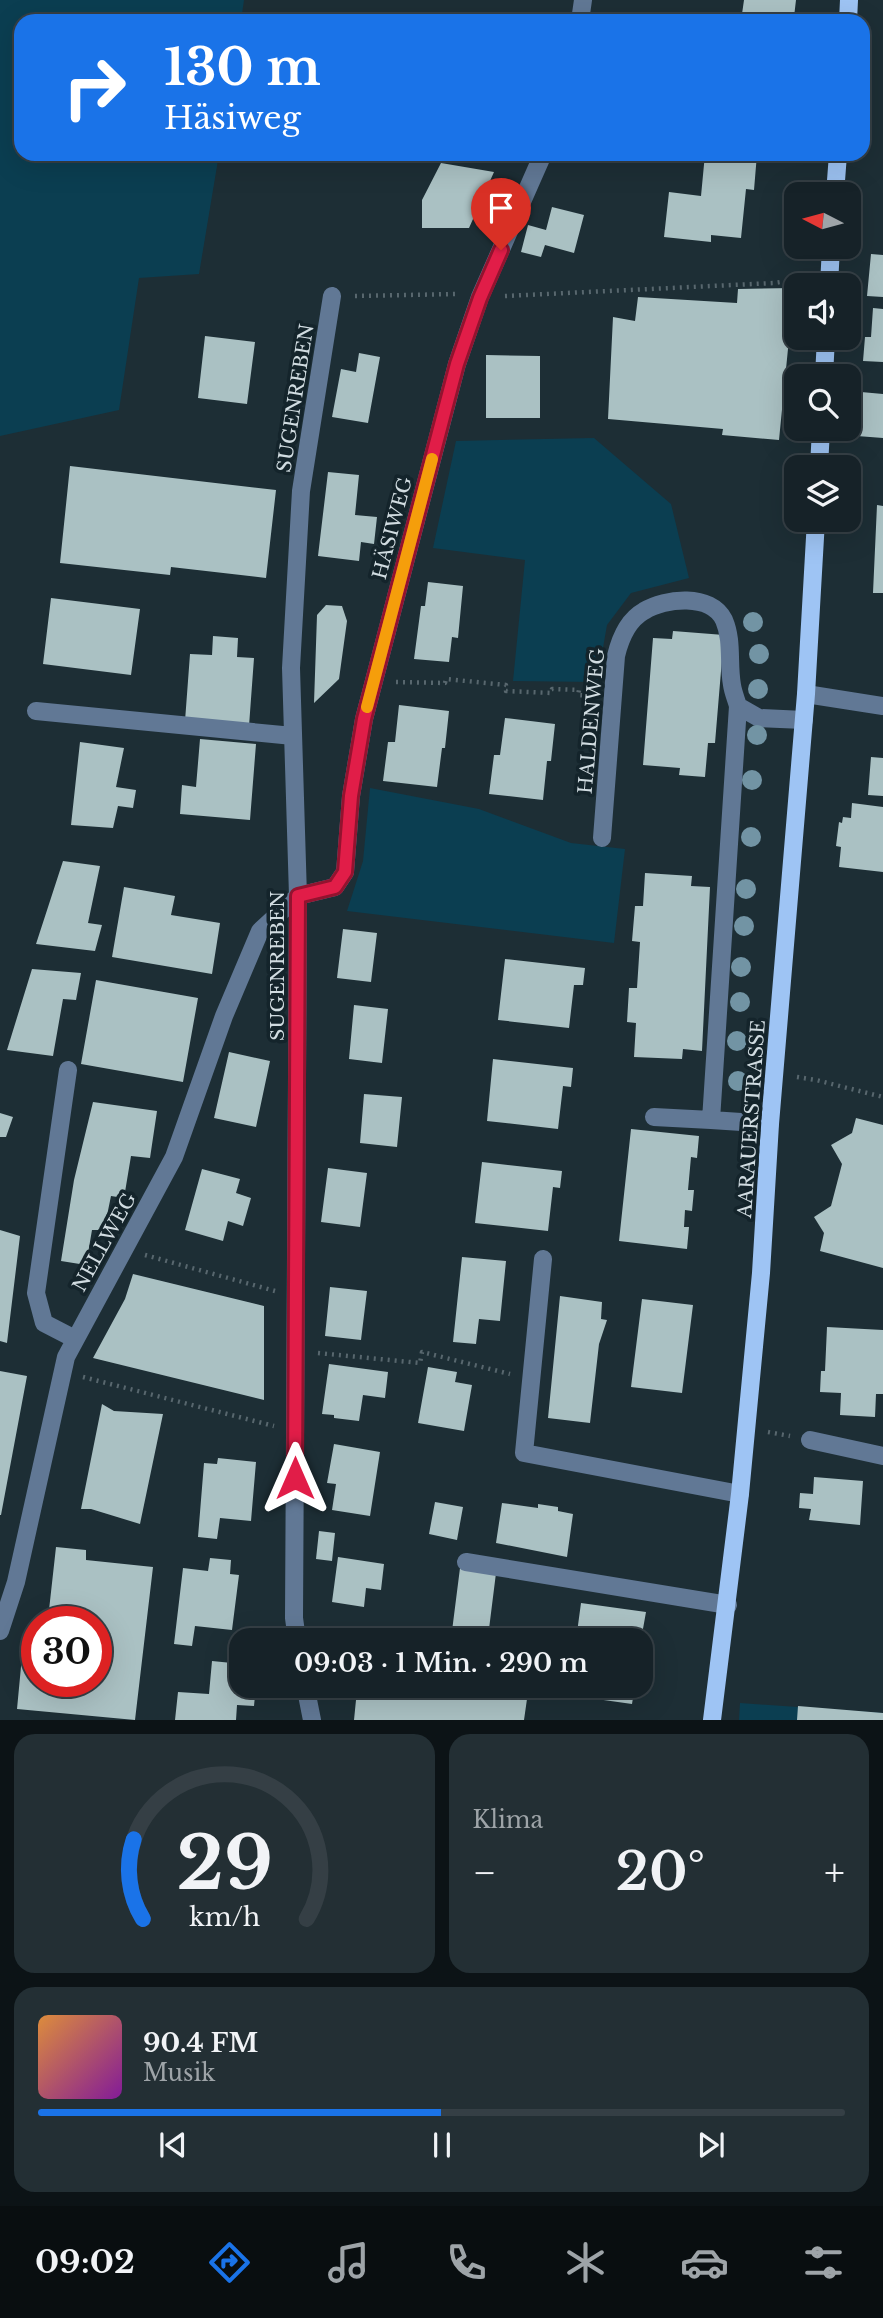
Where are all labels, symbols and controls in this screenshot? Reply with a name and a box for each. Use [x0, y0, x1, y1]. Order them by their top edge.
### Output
text: 130 m [164, 37, 321, 98]
icon: right [49, 42, 140, 133]
text: Häsiweg [164, 98, 301, 138]
pin [471, 178, 531, 250]
north arrow [784, 182, 861, 259]
map controls [784, 182, 861, 532]
icon: arrive [482, 189, 520, 227]
button: sound [784, 273, 861, 350]
street label: SUGENREBEN [272, 322, 319, 474]
button: search [784, 364, 861, 441]
button: layers [784, 455, 861, 532]
street label: HÄSIWEG [368, 474, 417, 582]
street label: HALDENWEG [574, 647, 609, 795]
street label: SUGENREBEN [266, 891, 289, 1041]
street label: AARAUERSTRASSE [733, 1019, 770, 1220]
street label: NELLWEG [68, 1188, 141, 1296]
position arrow [258, 1441, 332, 1515]
speed limit sign: 30 [21, 1606, 112, 1697]
text: 09:03 · 1 Min. · 290 m [294, 1647, 588, 1679]
text: Klima [473, 1806, 543, 1834]
text: 29 [176, 1819, 272, 1910]
text: 20° [616, 1840, 705, 1904]
text: − [473, 1849, 497, 1896]
text: + [824, 1849, 845, 1896]
text: km/h [189, 1902, 260, 1933]
text: 90.4 FM [143, 2027, 258, 2059]
text: Musik [143, 2059, 215, 2087]
icon: previous [154, 2126, 192, 2164]
icon: pause [423, 2126, 461, 2164]
icon: next [692, 2126, 730, 2164]
icon: directions [205, 2238, 254, 2287]
icon: music [324, 2238, 373, 2287]
icon: phone [442, 2238, 491, 2287]
icon: climate [561, 2238, 610, 2287]
icon: car [680, 2238, 729, 2287]
icon: filters [799, 2238, 848, 2287]
text: 09:02 [35, 2242, 135, 2282]

